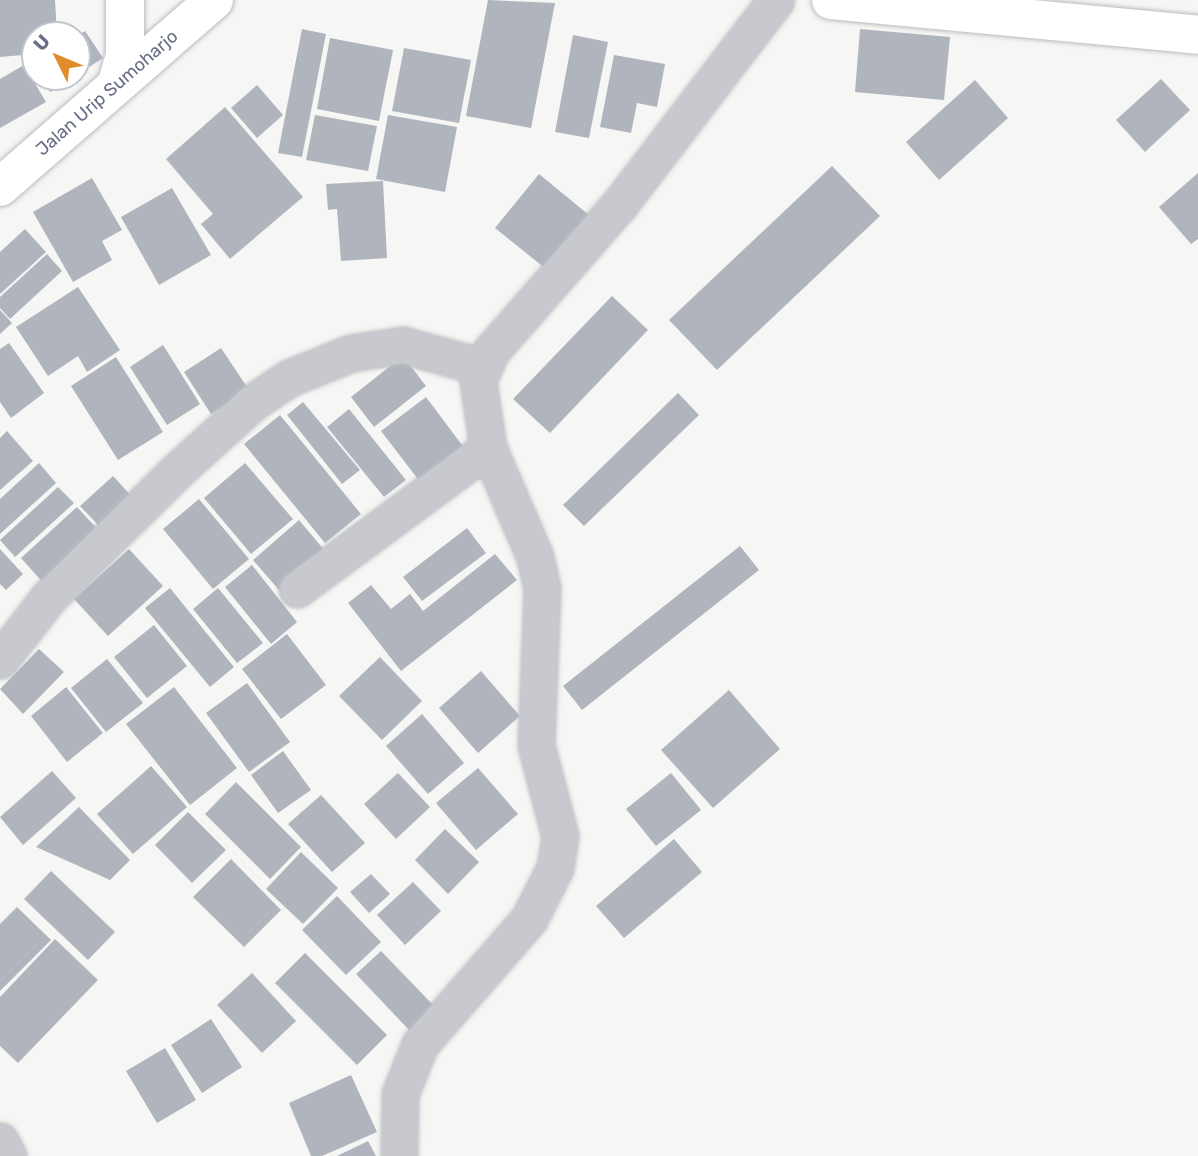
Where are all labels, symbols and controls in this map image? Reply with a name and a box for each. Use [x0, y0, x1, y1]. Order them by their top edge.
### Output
north arrow [21, 21, 91, 91]
street label: Jalan Urip Sumoharjo [32, 26, 182, 160]

